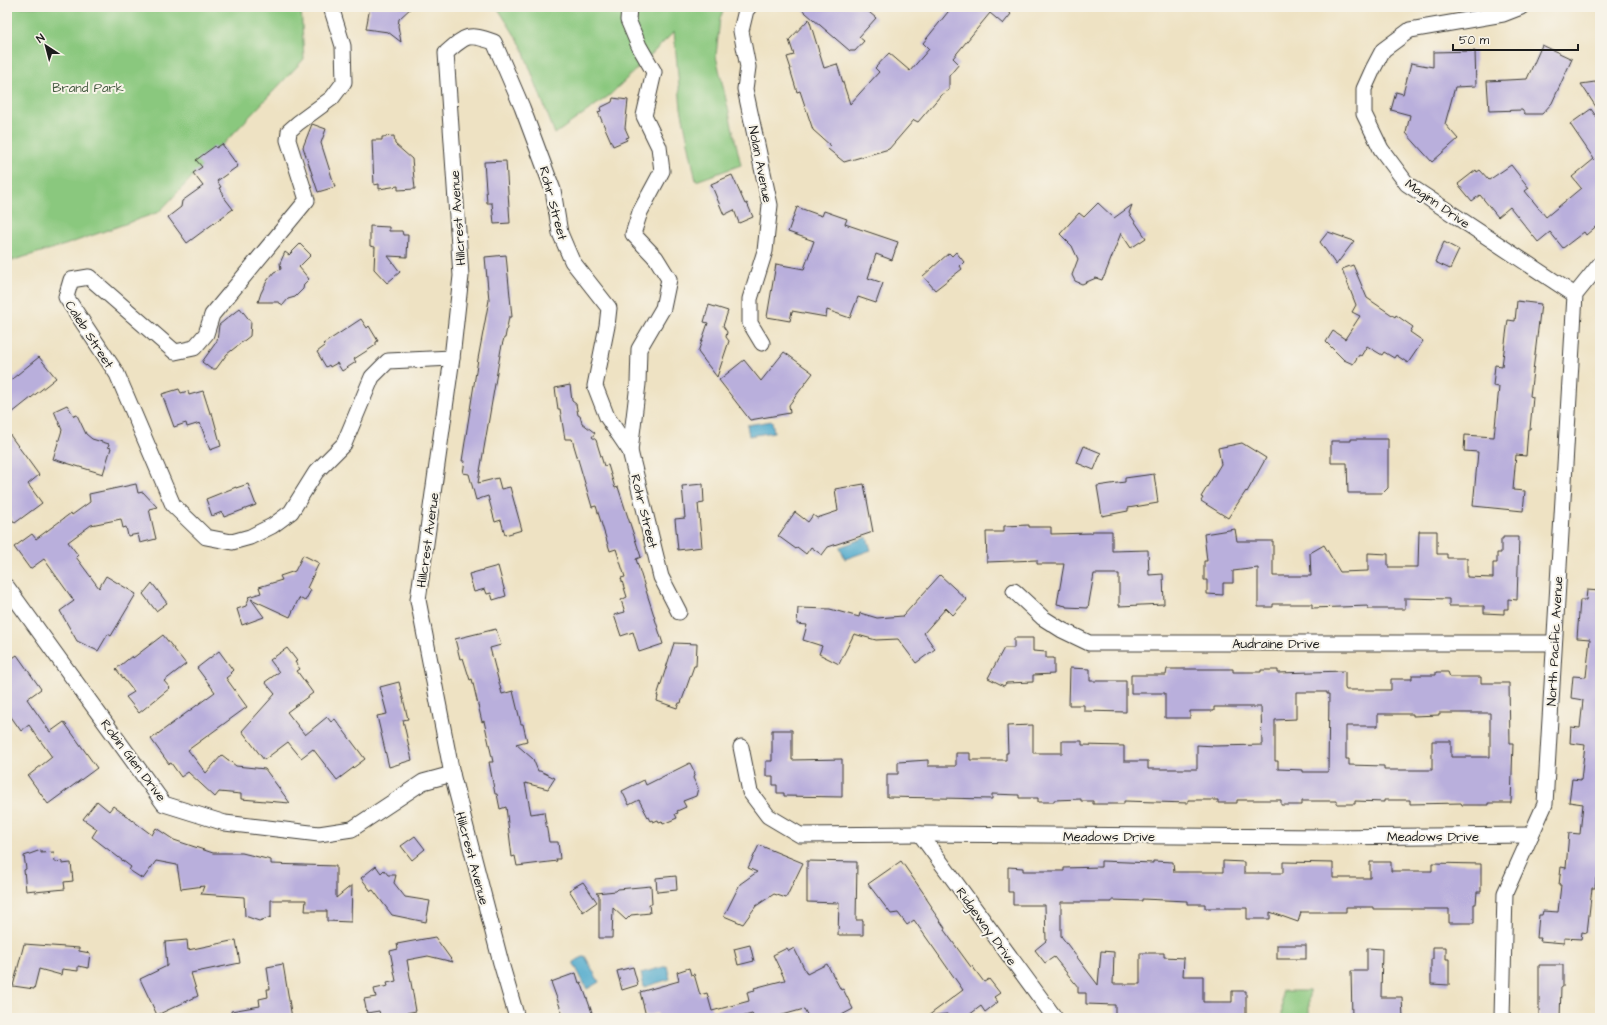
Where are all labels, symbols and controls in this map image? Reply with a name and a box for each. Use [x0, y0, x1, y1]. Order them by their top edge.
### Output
north arrow [26, 26, 66, 66]
scale bar [1453, 26, 1578, 52]
text: N [33, 30, 48, 46]
text: 50 m [1459, 32, 1490, 49]
park label: Brand Park [52, 79, 124, 97]
street label: Nolan Avenue [744, 124, 776, 204]
street label: Rohr Street [535, 164, 572, 243]
street label: Hillcrest Avenue [446, 170, 470, 266]
street label: Maginn Drive [1401, 175, 1474, 234]
street label: Caleb Street [61, 297, 118, 373]
street label: Rohr Street [626, 472, 662, 551]
street label: Hillcrest Avenue [412, 492, 444, 589]
street label: North Pacific Avenue [1543, 576, 1567, 706]
street label: Audraine Drive [1232, 635, 1320, 653]
street label: Robin Glen Drive [96, 716, 170, 805]
street label: Hillcrest Avenue [451, 810, 493, 907]
street label: Meadows Drive [1063, 828, 1155, 846]
street label: Meadows Drive [1387, 828, 1479, 846]
street label: Ridgeway Drive [951, 884, 1021, 970]

